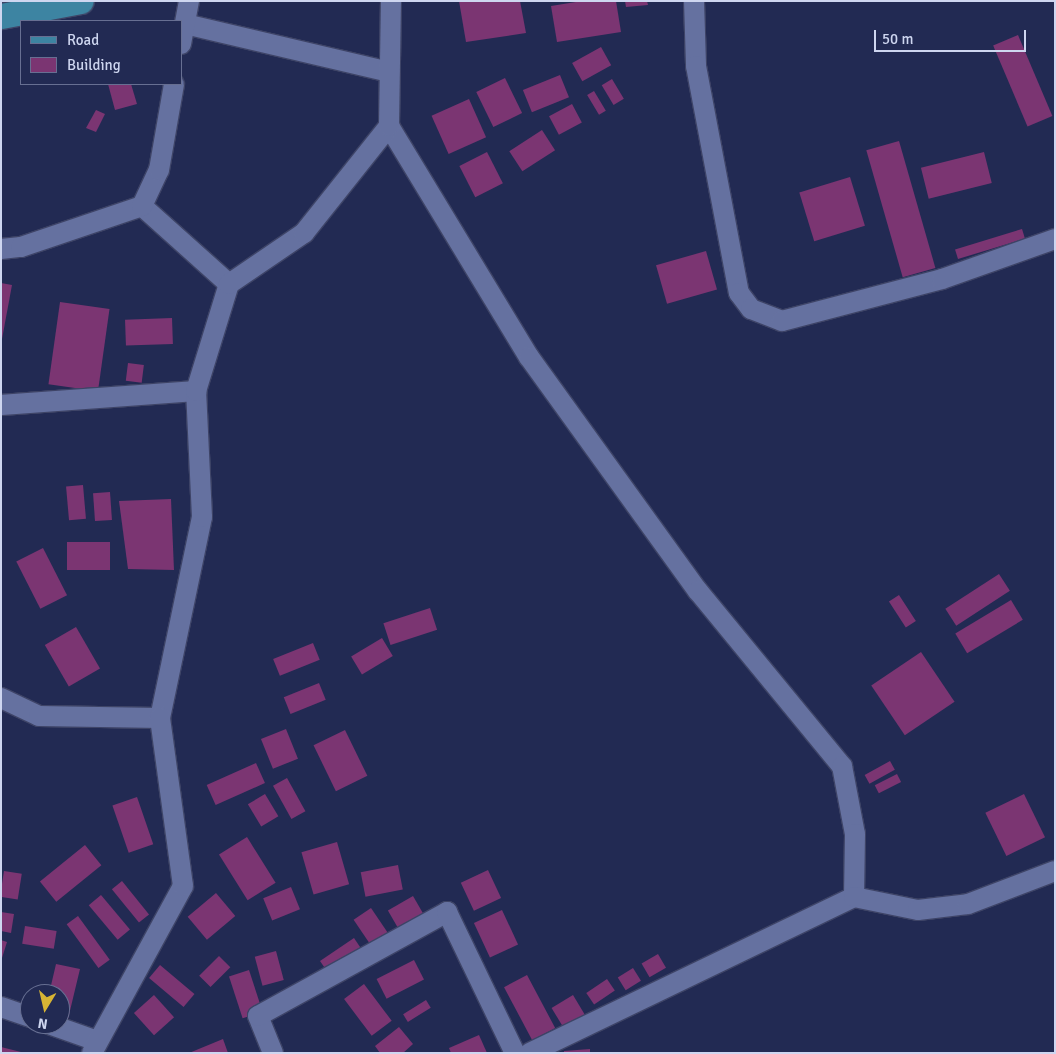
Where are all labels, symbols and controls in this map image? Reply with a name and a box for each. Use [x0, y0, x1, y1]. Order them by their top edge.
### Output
legend [20, 20, 182, 85]
scale bar [876, 20, 1028, 52]
text: 50 m [882, 30, 913, 48]
text: Road [67, 31, 99, 49]
text: Building [67, 56, 121, 74]
north arrow [20, 984, 70, 1034]
text: N [37, 1014, 49, 1032]

